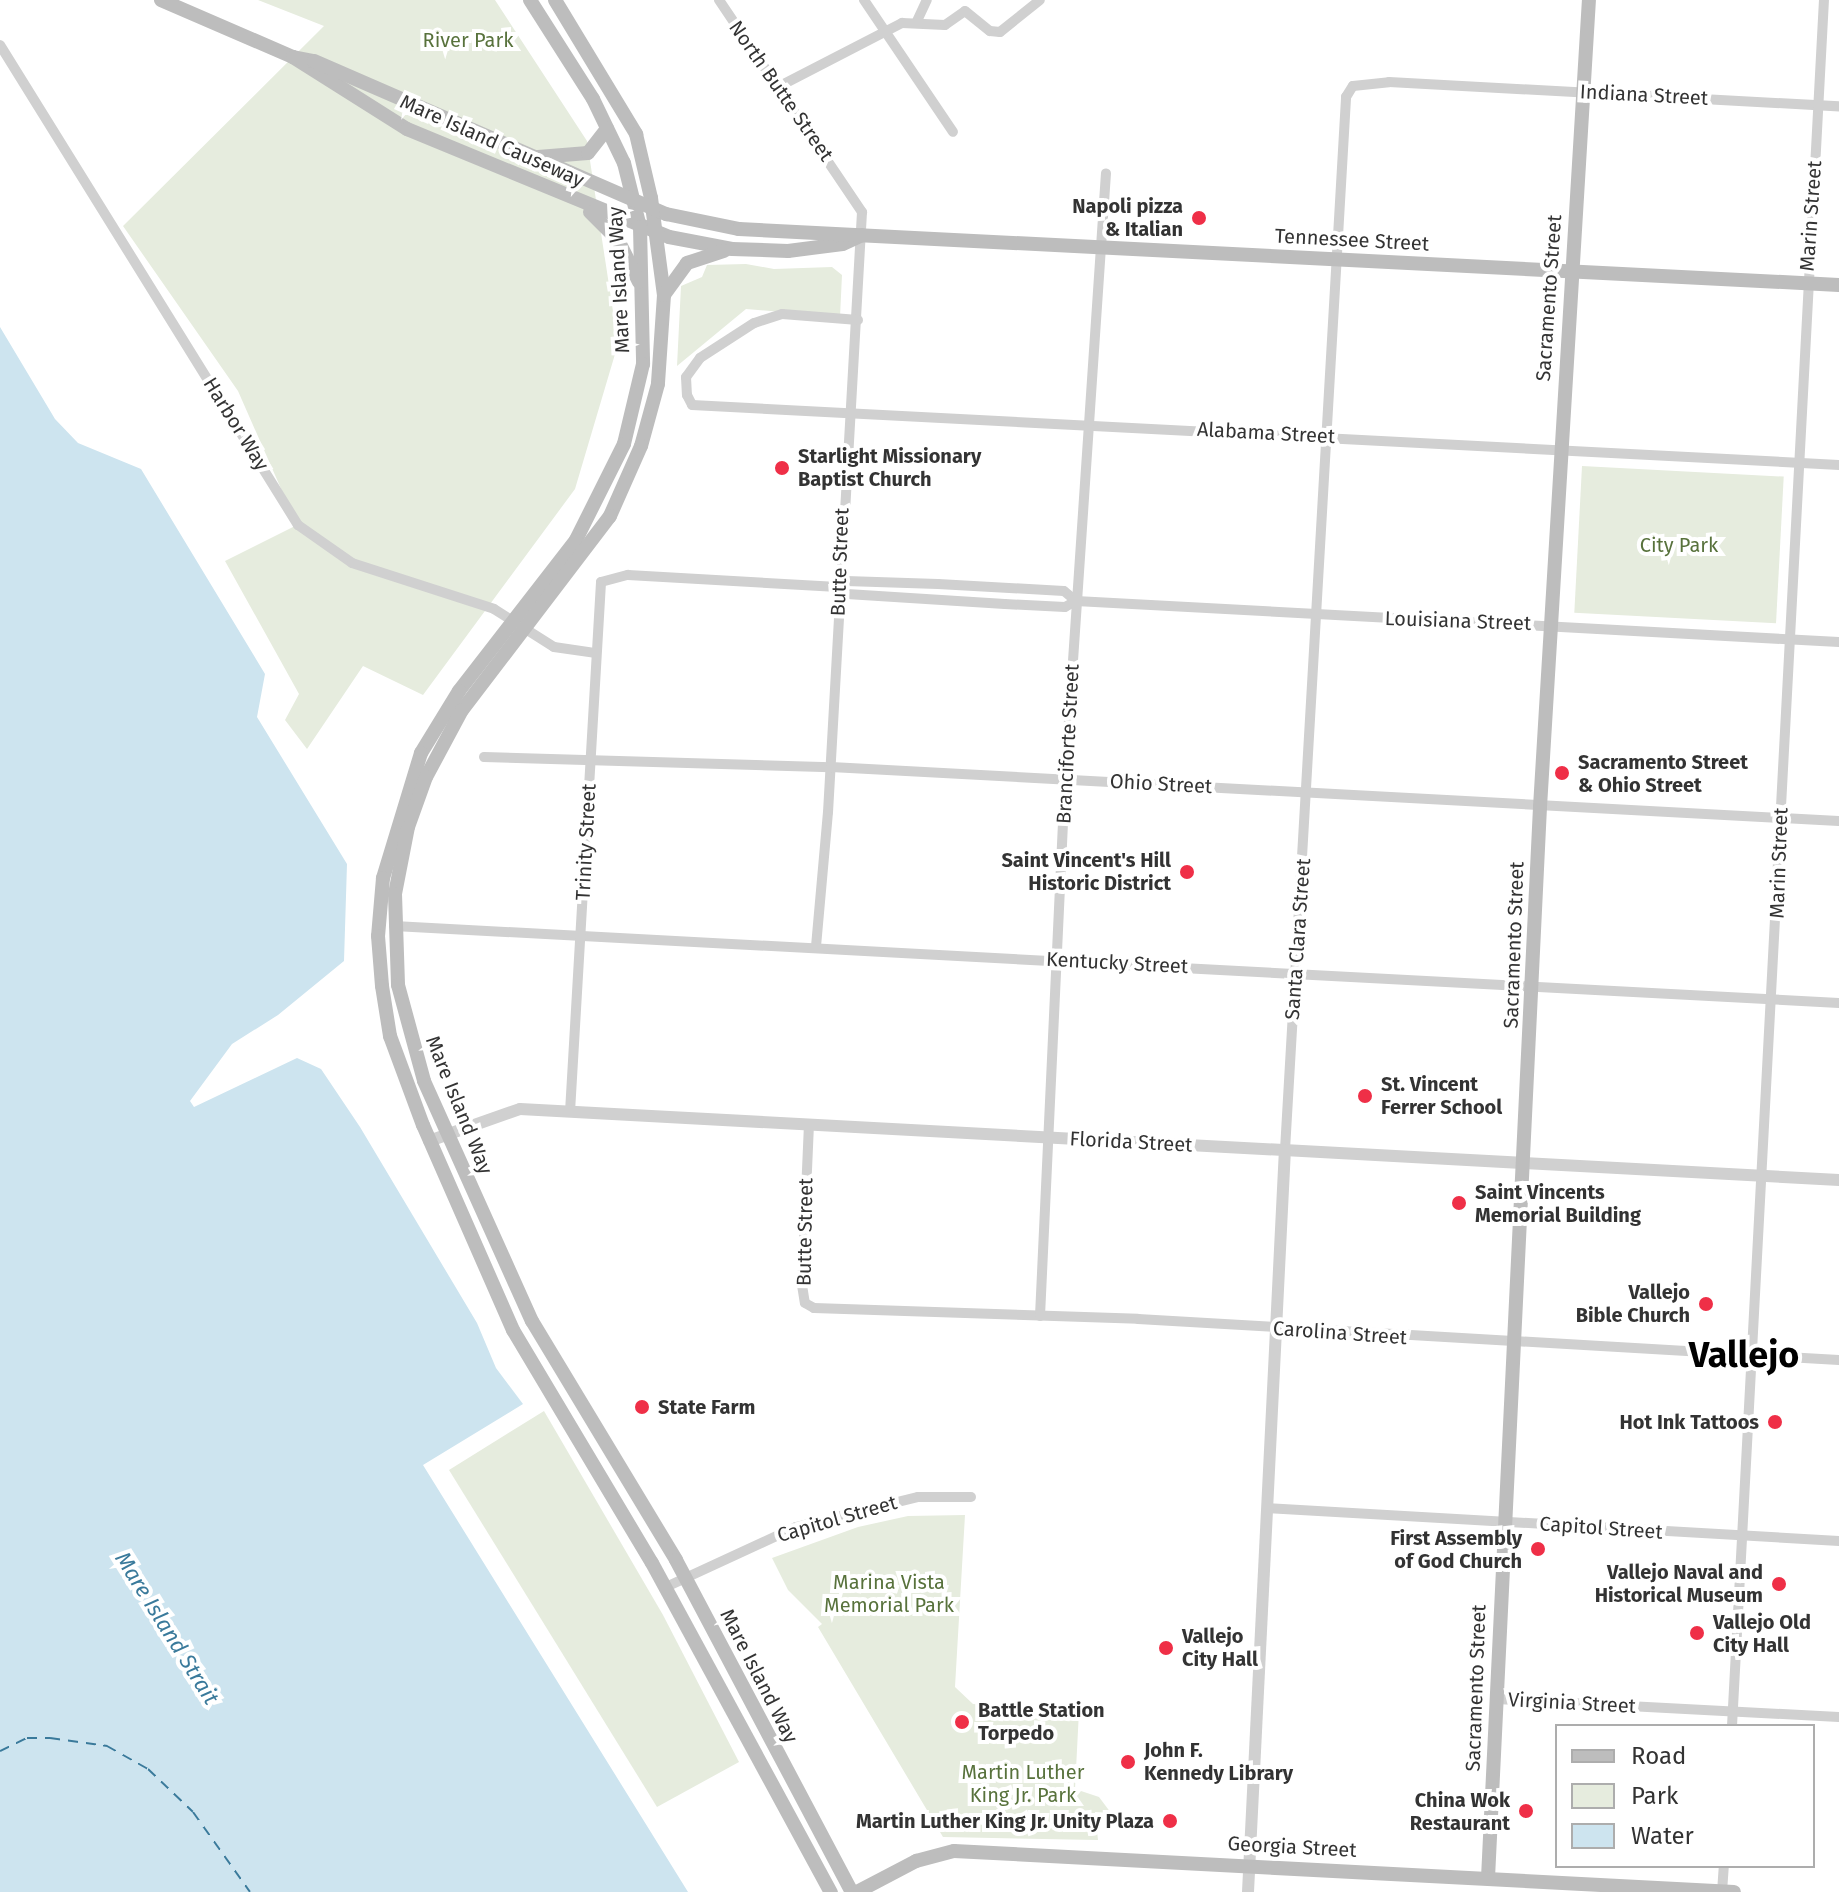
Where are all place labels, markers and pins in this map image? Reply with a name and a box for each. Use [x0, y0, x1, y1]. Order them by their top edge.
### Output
place label: Napoli pizza & Italian [1072, 194, 1183, 241]
marker: Napoli pizza & Italian [1190, 209, 1208, 227]
place label: Starlight Missionary Baptist Church [798, 444, 981, 491]
marker: Starlight Missionary Baptist Church [773, 459, 791, 477]
place label: Sacramento Street & Ohio Street [1578, 750, 1748, 797]
marker: Sacramento Street & Ohio Street [1553, 764, 1571, 782]
place label: Saint Vincent's Hill Historic District [1001, 848, 1171, 895]
marker: Saint Vincent's Hill Historic District [1178, 863, 1196, 881]
place label: St. Vincent Ferrer School [1381, 1072, 1502, 1119]
marker: St. Vincent Ferrer School [1356, 1087, 1374, 1105]
place label: Saint Vincents Memorial Building [1475, 1180, 1641, 1227]
marker: Saint Vincents Memorial Building [1450, 1194, 1468, 1212]
place label: Vallejo Bible Church [1576, 1280, 1690, 1327]
marker: Vallejo Bible Church [1697, 1295, 1715, 1313]
place label: State Farm [658, 1395, 755, 1419]
marker: State Farm [633, 1398, 651, 1416]
place label: Hot Ink Tattoos [1620, 1410, 1759, 1434]
marker: Hot Ink Tattoos [1766, 1413, 1784, 1431]
place label: First Assembly of God Church [1390, 1526, 1522, 1573]
marker: First Assembly of God Church [1529, 1540, 1547, 1558]
place label: Vallejo Naval and Historical Museum [1595, 1560, 1763, 1607]
marker: Vallejo Naval and Historical Museum [1770, 1575, 1788, 1593]
place label: Vallejo Old City Hall [1713, 1610, 1811, 1657]
place label: Vallejo City Hall [1182, 1624, 1258, 1671]
marker: Vallejo Old City Hall [1688, 1624, 1706, 1642]
marker: Vallejo City Hall [1157, 1639, 1175, 1657]
place label: Battle Station Torpedo [978, 1698, 1105, 1745]
marker: Battle Station Torpedo [953, 1713, 971, 1731]
place label: John F. Kennedy Library [1144, 1738, 1293, 1785]
marker: John F. Kennedy Library [1119, 1753, 1137, 1771]
place label: China Wok Restaurant [1410, 1788, 1510, 1835]
marker: China Wok Restaurant [1517, 1802, 1535, 1820]
place label: Martin Luther King Jr. Unity Plaza [856, 1809, 1154, 1833]
marker: Martin Luther King Jr. Unity Plaza [1161, 1812, 1179, 1830]

